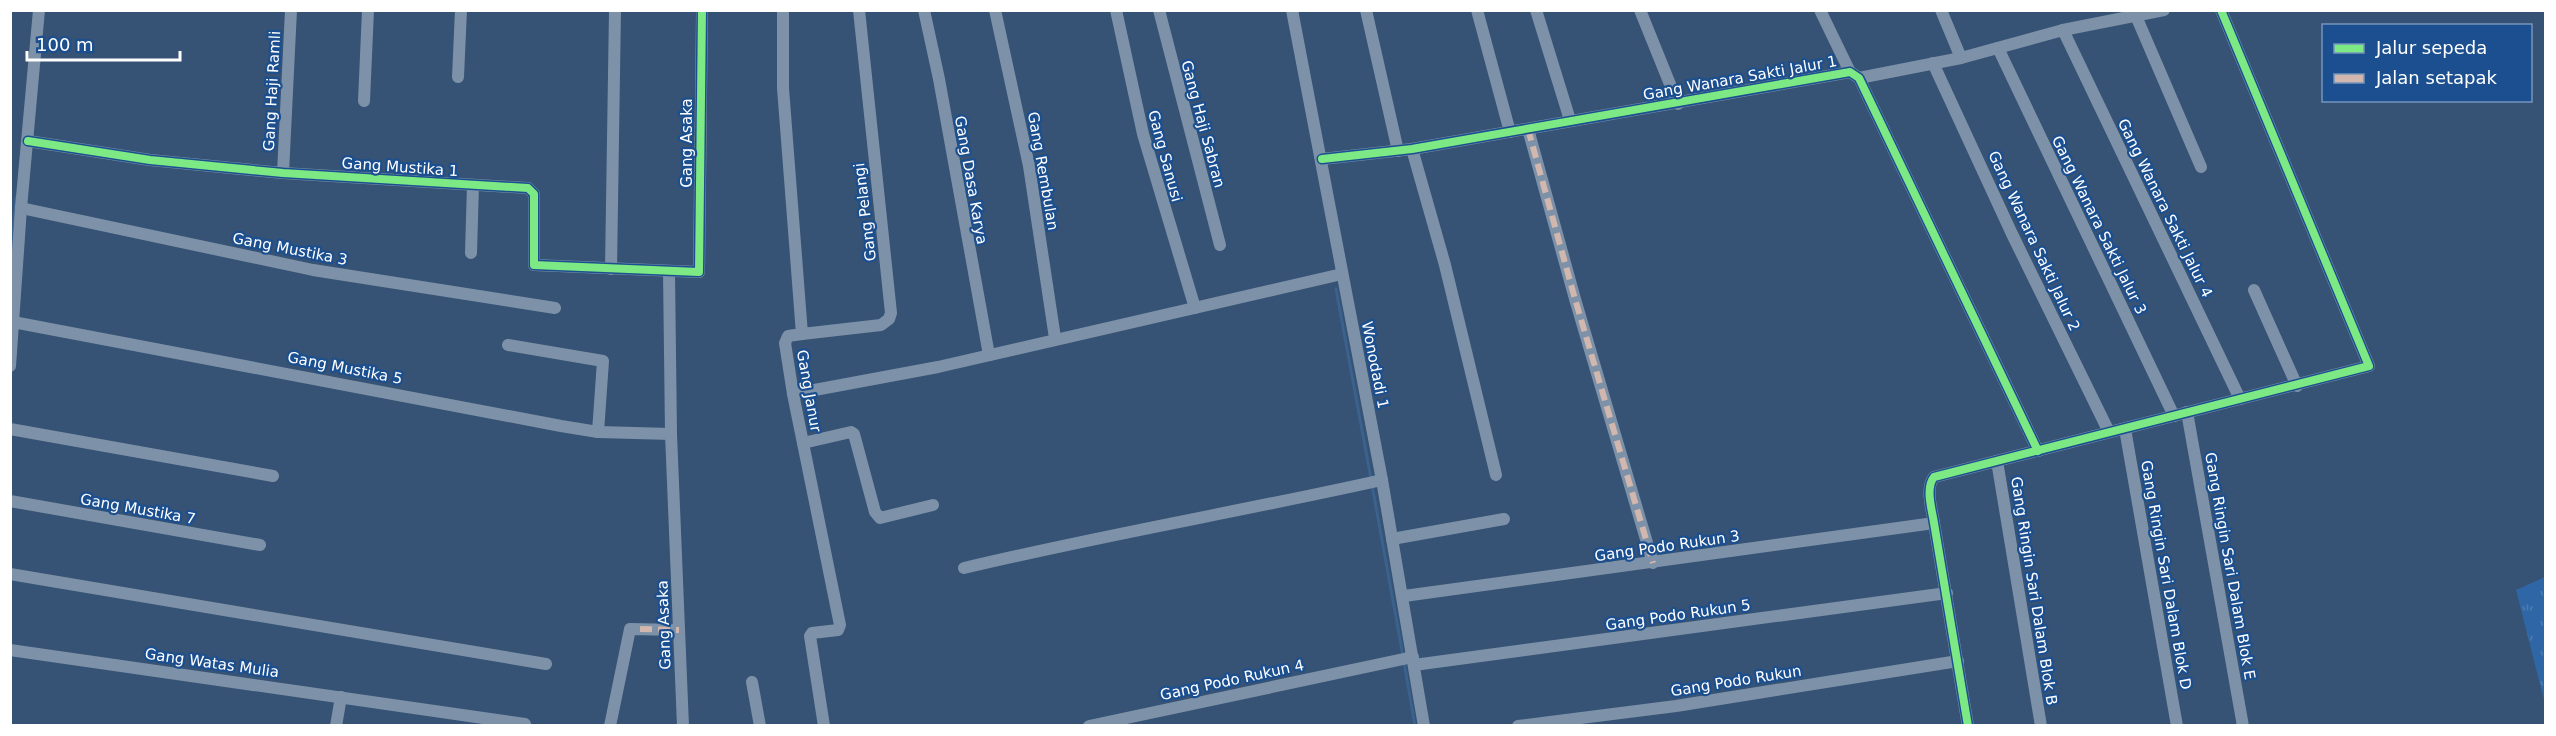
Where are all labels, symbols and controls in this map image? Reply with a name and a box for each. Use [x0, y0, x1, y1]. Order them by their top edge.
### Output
scale bar [27, 24, 180, 62]
legend [2322, 24, 2532, 102]
street label: Gang Haji Ramli [260, 30, 284, 152]
text: 100 m [36, 34, 94, 55]
text: Jalur sepeda [2375, 37, 2487, 58]
street label: Gang Wanara Sakti Jalur 1 [1642, 52, 1838, 104]
street label: Gang Haji Sabran [1177, 58, 1229, 190]
text: Jalan setapak [2375, 67, 2497, 88]
street label: Gang Asaka [678, 98, 696, 188]
street label: Gang Sanusi [1144, 108, 1186, 204]
street label: Gang Rembulan [1024, 110, 1062, 232]
street label: Gang Dasa Karya [951, 114, 991, 246]
street label: Gang Wanara Sakti Jalur 4 [2114, 116, 2216, 300]
street label: Gang Wanara Sakti Jalur 3 [2048, 133, 2150, 317]
street label: Gang Wanara Sakti Jalur 2 [1984, 148, 2084, 334]
street label: Gang Mustika 1 [341, 154, 459, 180]
street label: Gang Pelangi [850, 162, 880, 262]
street label: Gang Mustika 3 [231, 229, 349, 269]
street label: Wonodadi 1 [1358, 320, 1392, 410]
street label: Gang Mustika 5 [286, 348, 404, 388]
street label: Gang Janur [793, 348, 825, 434]
street label: Gang Ringin Sari Dalam Blok E [2201, 451, 2259, 681]
street label: Gang Ringin Sari Dalam Blok D [2137, 459, 2195, 691]
street label: Gang Ringin Sari Dalam Blok B [2007, 475, 2061, 707]
street label: Gang Mustika 7 [79, 490, 197, 528]
street label: Gang Podo Rukun 3 [1593, 527, 1741, 565]
street label: Gang Asaka [653, 580, 675, 670]
street label: Gang Podo Rukun 5 [1604, 596, 1752, 634]
street label: Gang Watas Mulia [144, 645, 280, 681]
street label: Gang Podo Rukun 4 [1158, 656, 1306, 704]
street label: Gang Podo Rukun [1669, 662, 1803, 700]

